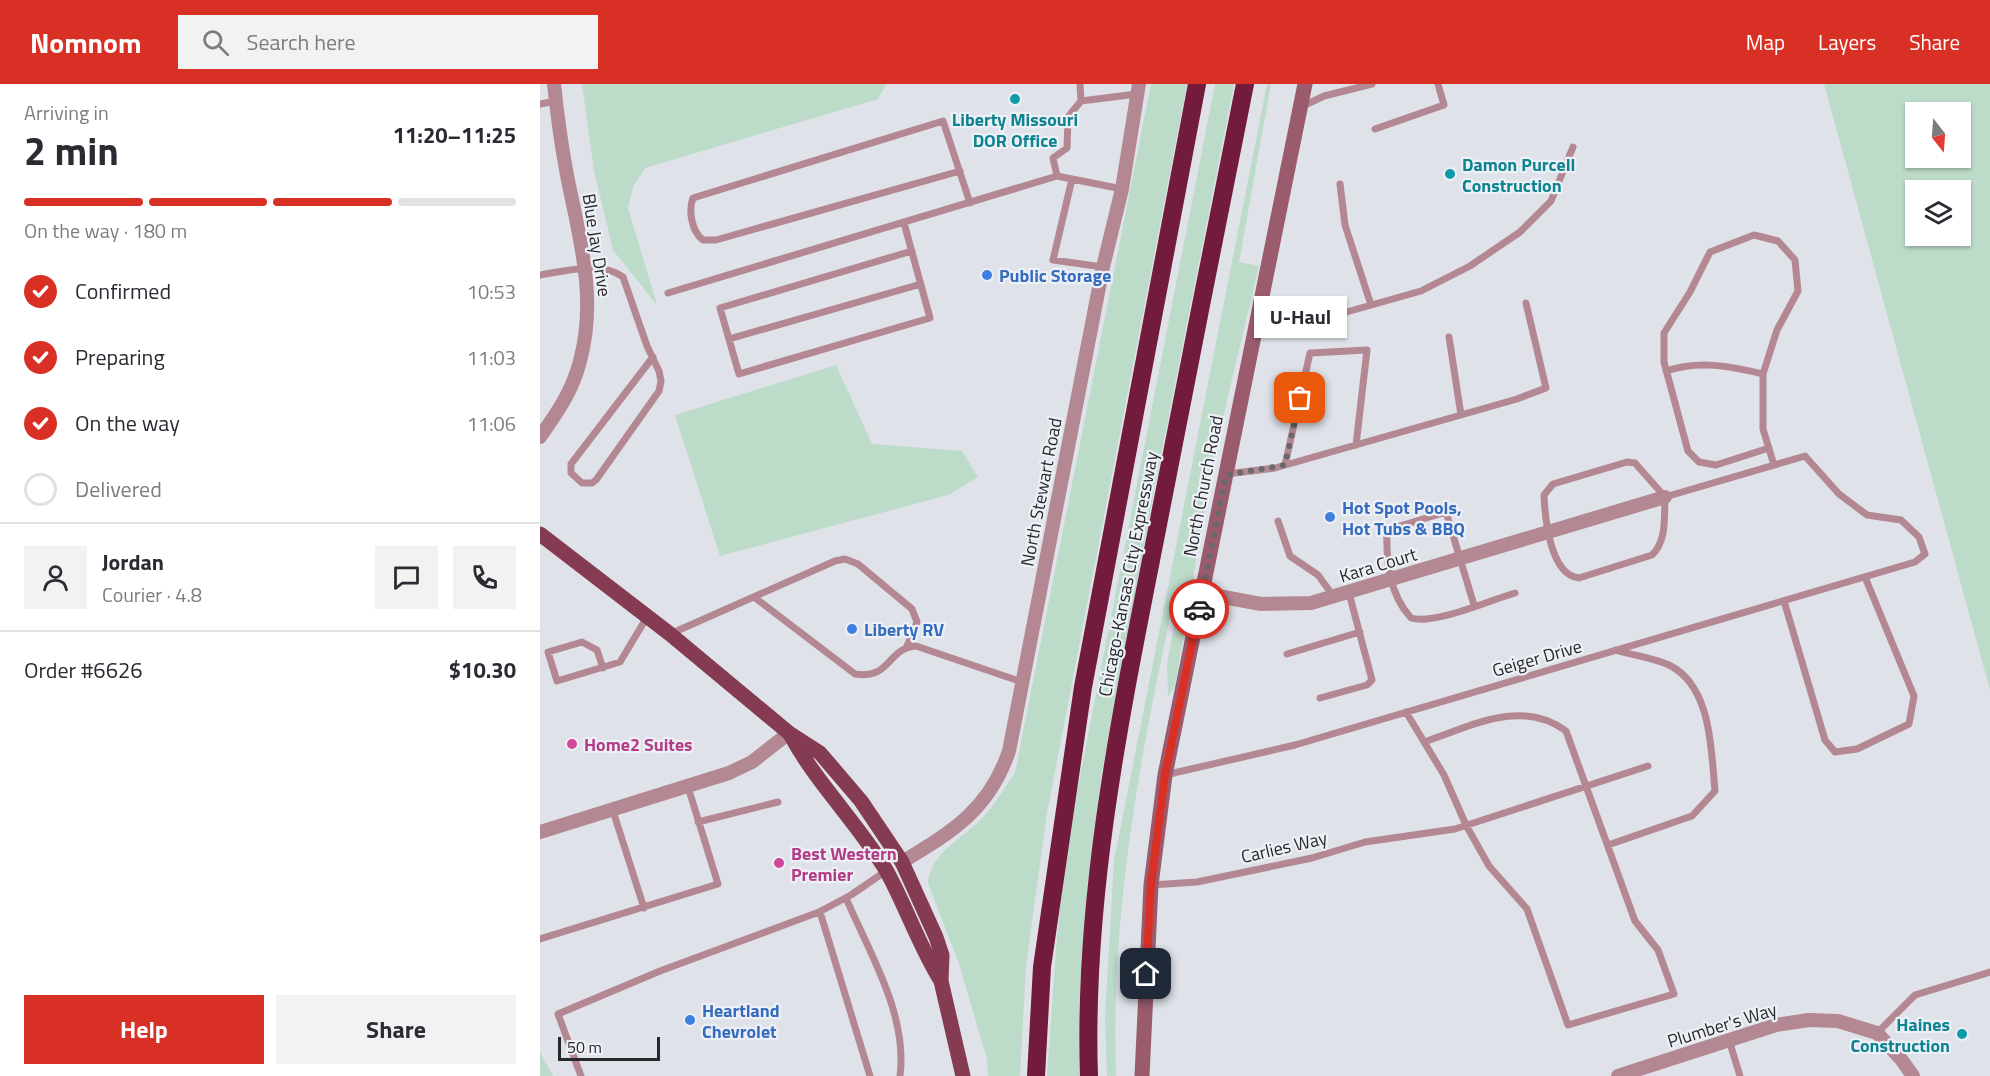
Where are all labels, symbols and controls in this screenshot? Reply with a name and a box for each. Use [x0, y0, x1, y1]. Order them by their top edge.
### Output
search box [178, 15, 598, 69]
text: Nomnom [30, 21, 142, 64]
text: Search here [247, 25, 356, 59]
icon: search [199, 26, 232, 59]
text: Map [1746, 26, 1785, 58]
text: Layers [1818, 26, 1876, 58]
text: Share [1909, 26, 1960, 58]
marker: Liberty Missouri DOR Office [1008, 92, 1022, 106]
text: Arriving in [24, 97, 109, 128]
north arrow [1905, 102, 1971, 168]
map controls [1905, 102, 1971, 246]
place label: Liberty Missouri DOR Office [952, 106, 1078, 154]
text: 11:20–11:25 [393, 118, 516, 152]
text: 2 min [24, 121, 119, 180]
place label: Damon Purcell Construction [1462, 151, 1575, 199]
marker: Damon Purcell Construction [1443, 167, 1457, 181]
button: layers [1905, 180, 1971, 246]
street label: Blue Jay Drive [576, 192, 618, 298]
text: On the way · 180 m [24, 215, 187, 246]
place label: Public Storage [999, 262, 1111, 289]
marker: Public Storage [980, 268, 994, 282]
text: Confirmed [75, 274, 171, 308]
icon: check [24, 275, 57, 308]
text: 10:53 [467, 276, 516, 307]
callout: U-Haul [1254, 296, 1347, 338]
text: U-Haul [1270, 301, 1331, 332]
text: Preparing [75, 340, 165, 374]
icon: check [24, 341, 57, 374]
text: 11:03 [467, 342, 516, 373]
pin [1274, 372, 1325, 423]
icon: bag [1283, 381, 1316, 414]
text: On the way [75, 406, 180, 440]
icon: check [24, 407, 57, 440]
text: 11:06 [467, 408, 516, 439]
street label: North Church Road [1176, 413, 1230, 559]
street label: North Stewart Road [1013, 415, 1069, 569]
street label: Chicago-Kansas City Expressway [1091, 449, 1165, 699]
text: Delivered [75, 472, 162, 506]
place label: Hot Spot Pools, Hot Tubs & BBQ [1342, 494, 1465, 542]
marker: Hot Spot Pools, Hot Tubs & BBQ [1323, 510, 1337, 524]
street label: Kara Court [1336, 540, 1421, 590]
text: Jordan [102, 545, 164, 579]
button: person [24, 546, 87, 609]
button: chat [375, 546, 438, 609]
button: phone [453, 546, 516, 609]
text: Courier · 4.8 [102, 579, 202, 610]
courier [1169, 579, 1229, 639]
icon: car [1183, 593, 1216, 626]
place label: Liberty RV [864, 616, 944, 643]
marker: Liberty RV [845, 622, 859, 636]
street label: Geiger Drive [1489, 632, 1585, 684]
text: Order #6626 [24, 653, 143, 687]
text: $10.30 [449, 653, 516, 687]
place label: Home2 Suites [584, 731, 693, 758]
marker: Home2 Suites [565, 737, 579, 751]
street label: Carlies Way [1238, 824, 1330, 870]
place label: Best Western Premier [791, 840, 897, 888]
marker: Best Western Premier [772, 856, 786, 870]
pin [1120, 948, 1171, 999]
icon: home [1129, 957, 1162, 990]
button: Help [24, 995, 264, 1064]
button: Share [276, 995, 516, 1064]
street label: Plumber's Way [1664, 995, 1781, 1055]
place label: Heartland Chevrolet [702, 997, 780, 1045]
place label: Haines Construction [1850, 1011, 1950, 1059]
marker: Heartland Chevrolet [683, 1013, 697, 1027]
marker: Haines Construction [1955, 1027, 1969, 1041]
scale bar [558, 1034, 660, 1062]
text: 50 m [567, 1035, 602, 1059]

